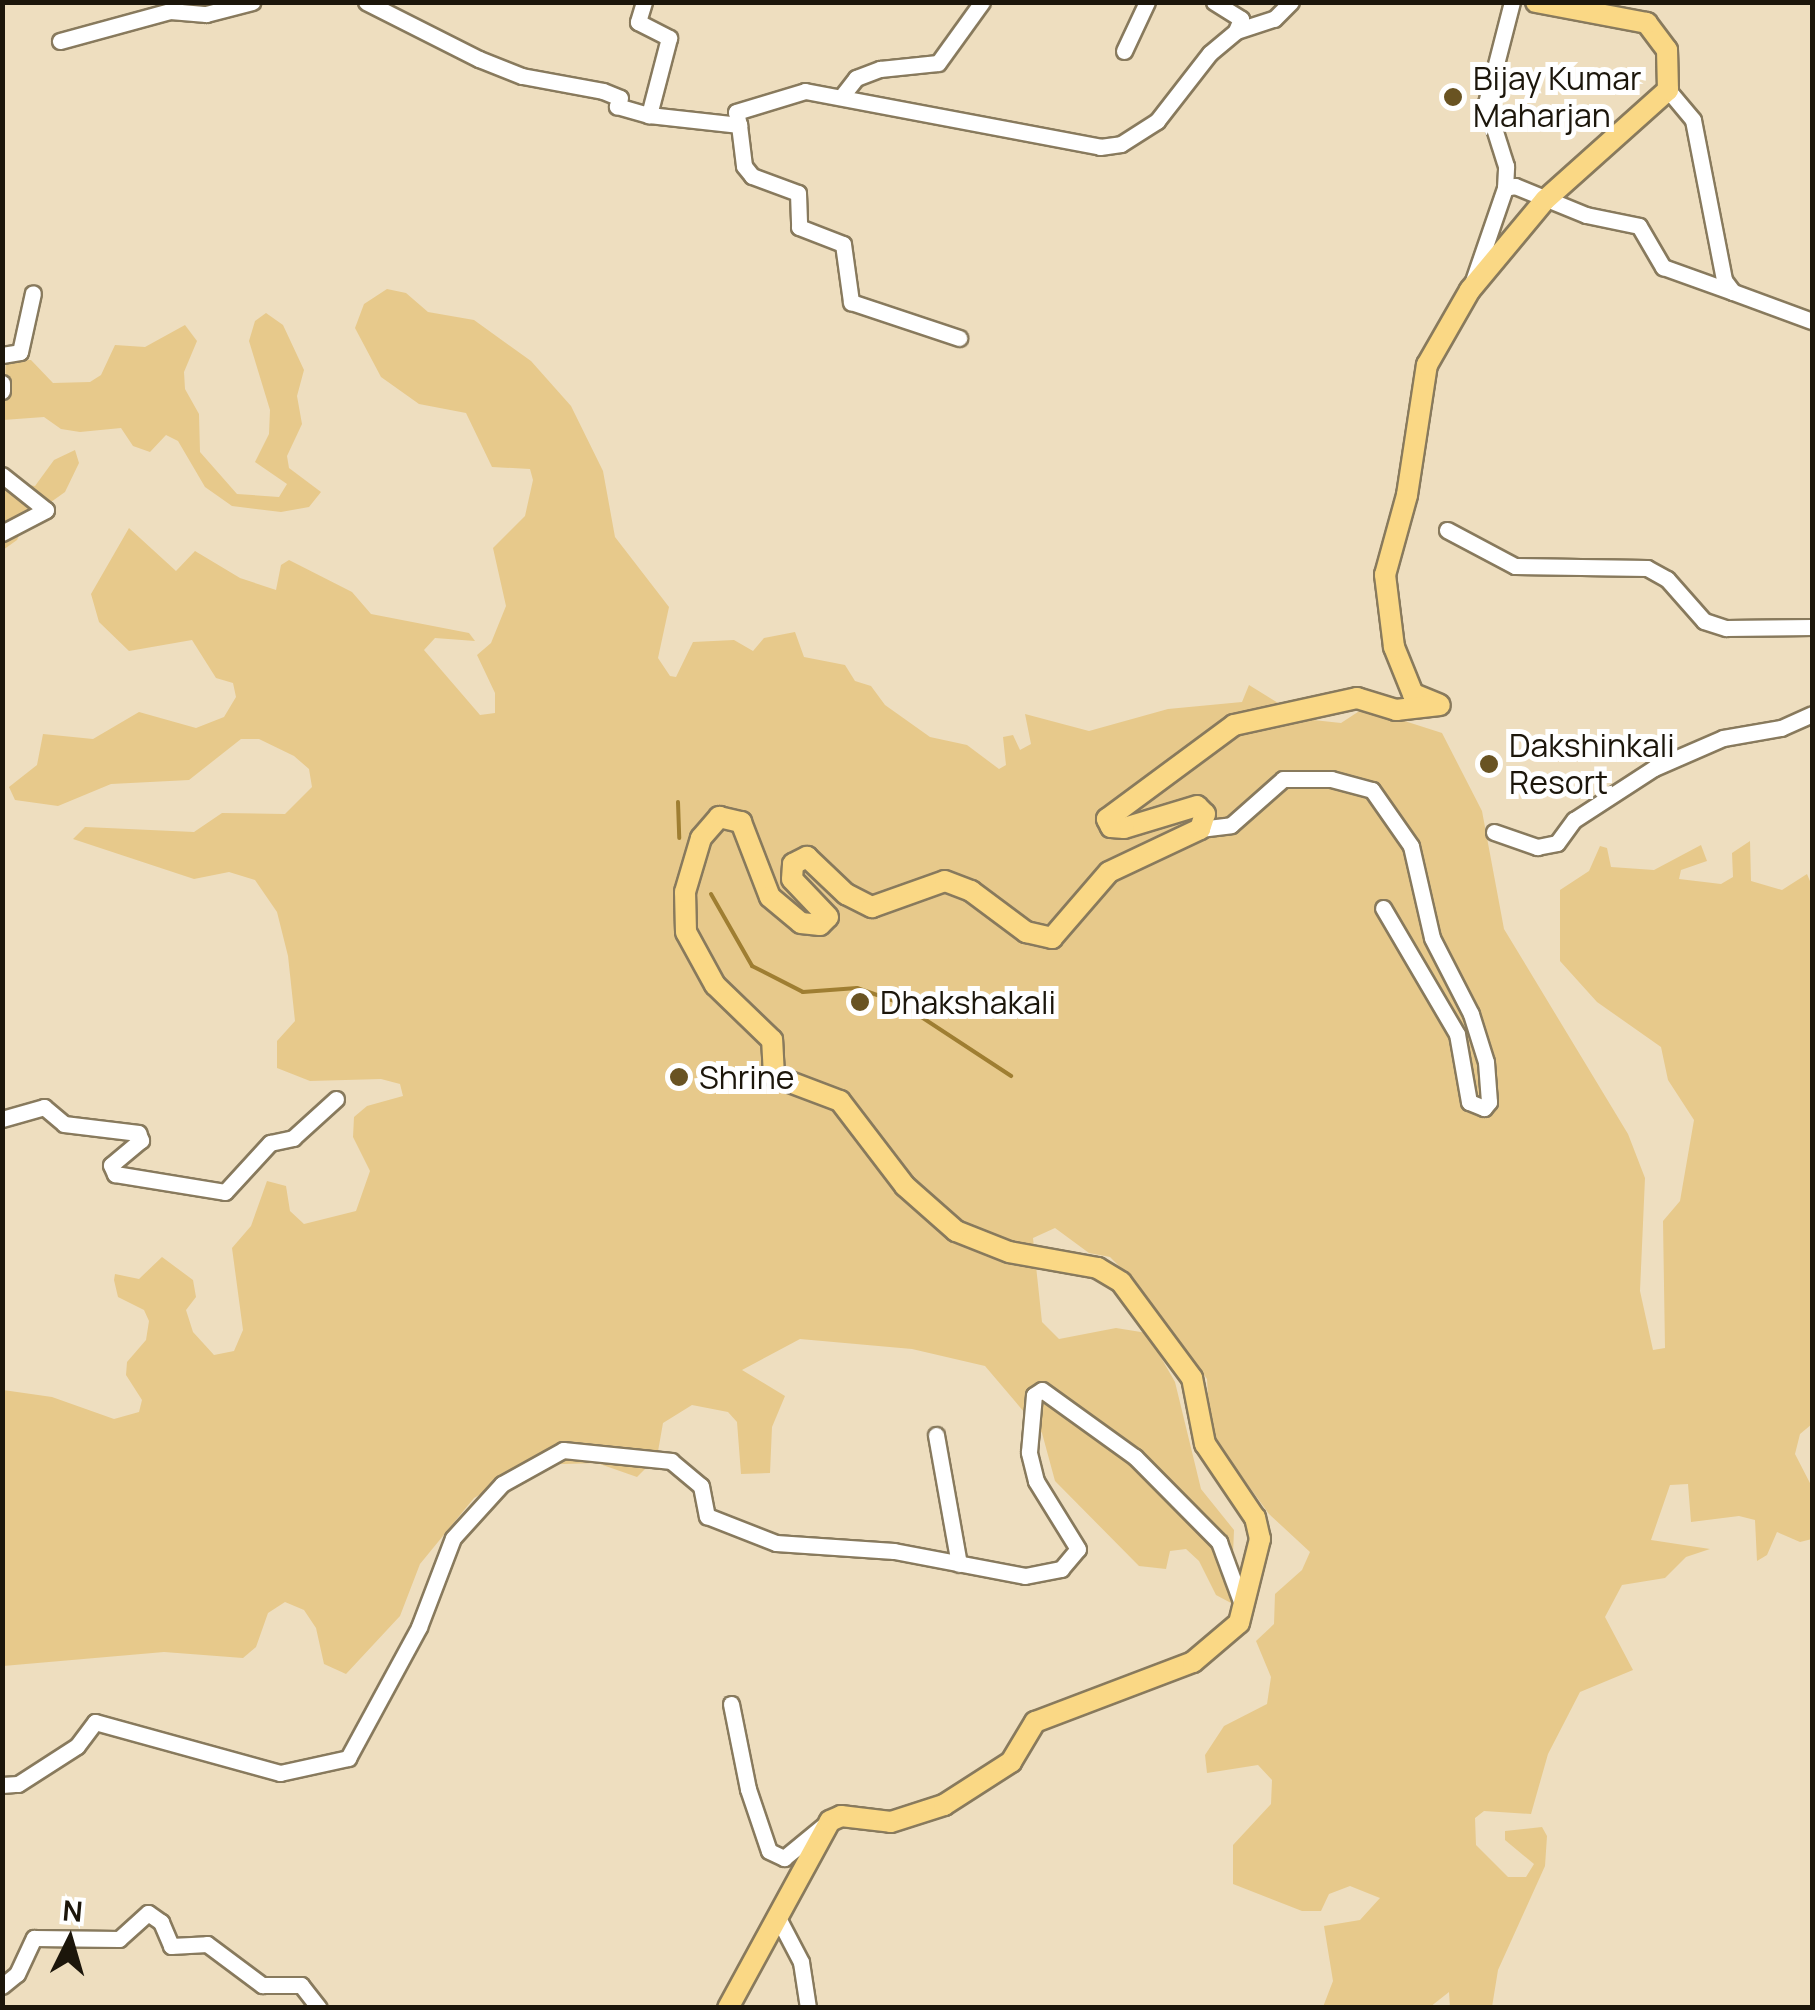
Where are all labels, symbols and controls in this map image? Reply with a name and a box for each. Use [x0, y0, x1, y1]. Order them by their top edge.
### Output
place label: Bijay Kumar Maharjan [1473, 60, 1642, 135]
marker: Bijay Kumar Maharjan [1442, 86, 1464, 108]
place label: Dakshinkali Resort [1509, 727, 1675, 802]
marker: Dakshinkali Resort [1478, 753, 1500, 775]
place label: Dhakshakali [880, 983, 1056, 1021]
marker: Dhakshakali [849, 991, 871, 1013]
place label: Shrine [699, 1058, 794, 1096]
marker: Shrine [668, 1066, 690, 1088]
north arrow [20, 1890, 120, 1990]
text: N [61, 1890, 84, 1930]

